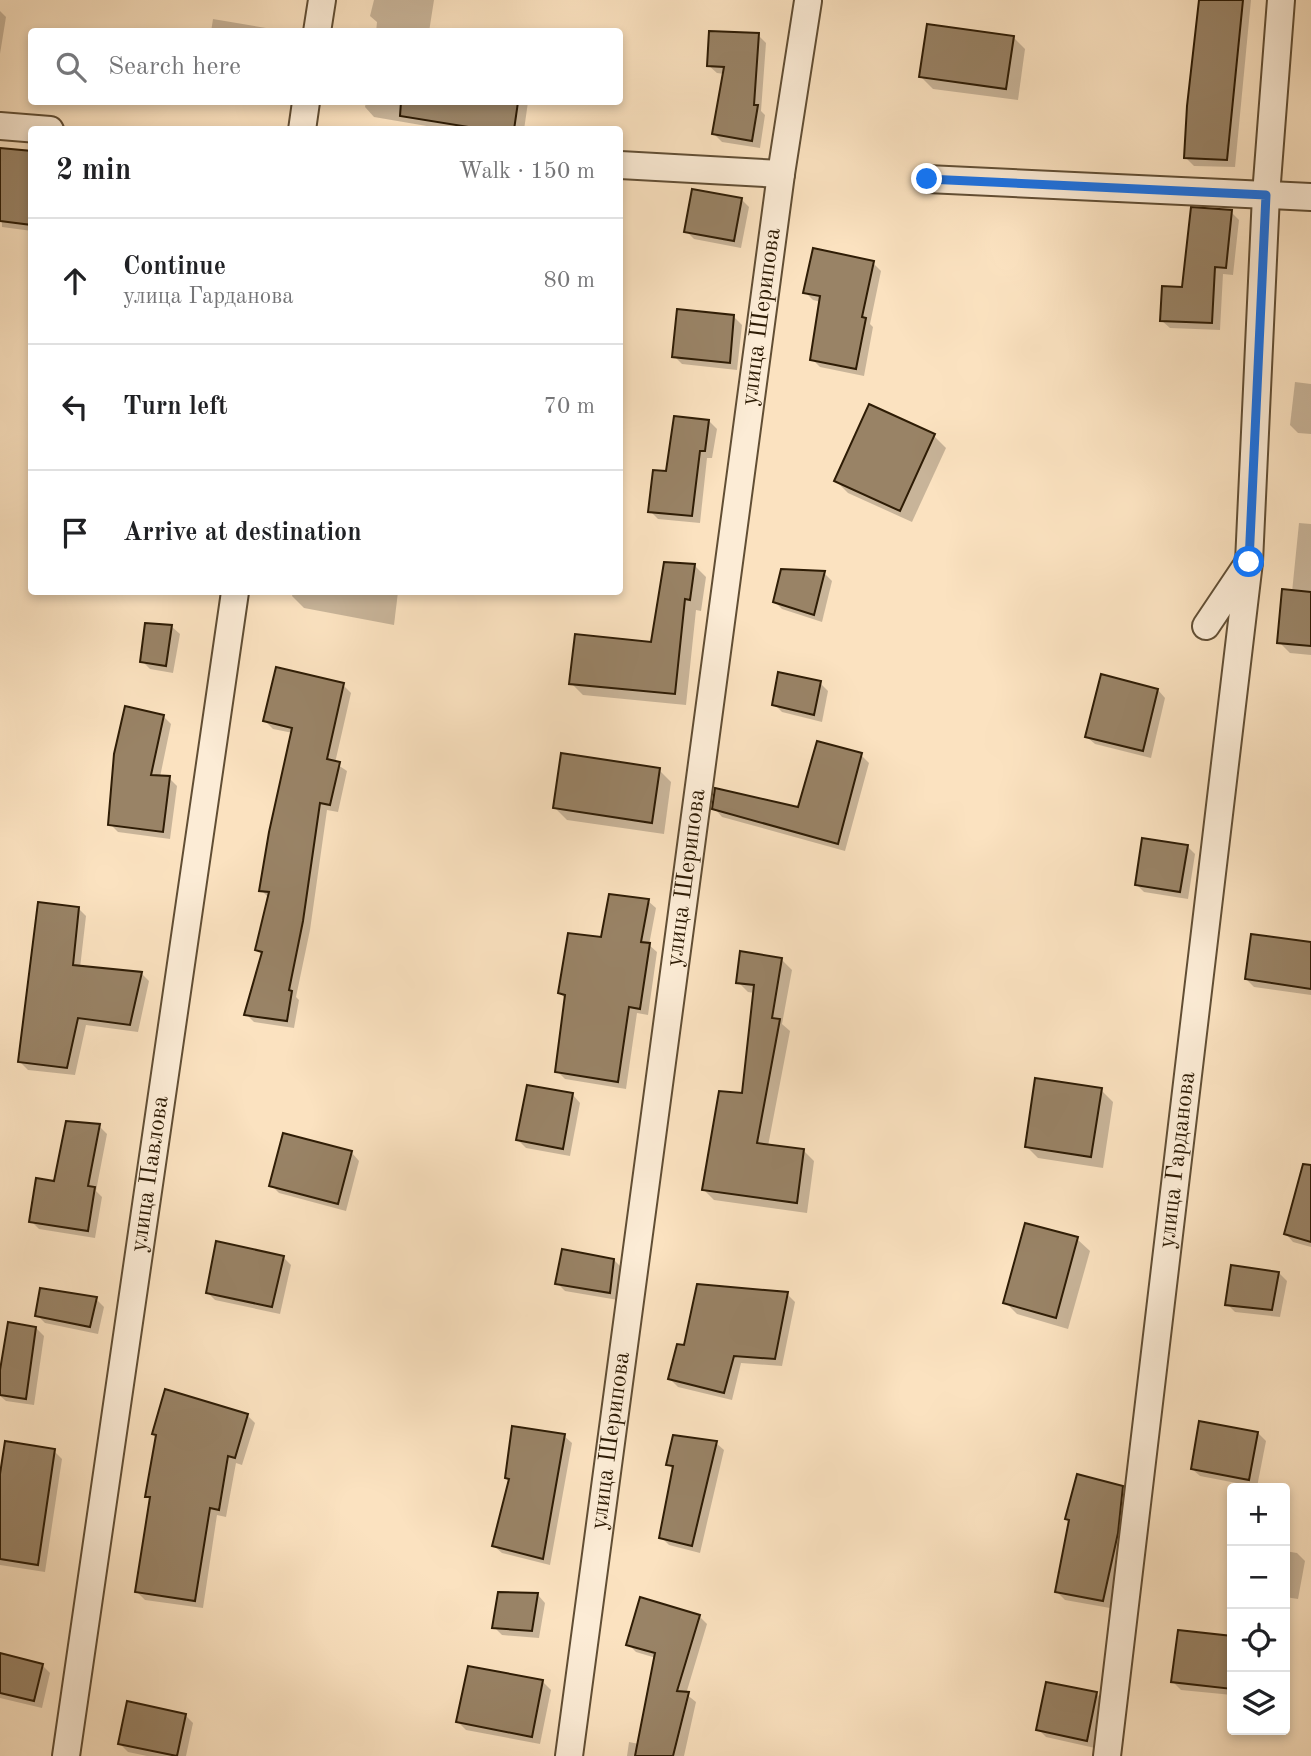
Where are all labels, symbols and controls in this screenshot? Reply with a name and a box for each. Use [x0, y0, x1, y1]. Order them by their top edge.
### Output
search box [28, 28, 623, 105]
icon: search [52, 48, 90, 86]
text: Search here [108, 54, 241, 80]
text: 2 min [56, 156, 131, 186]
text: Walk · 150 m [459, 160, 595, 183]
route end [911, 163, 942, 194]
street label: улица Шерипова [738, 226, 786, 407]
text: Continue [123, 254, 226, 280]
icon: ahead [56, 262, 94, 300]
text: 80 m [544, 269, 595, 292]
text: улица Гарданова [123, 285, 294, 308]
icon: left [56, 388, 94, 426]
text: Turn left [123, 394, 228, 420]
text: 70 m [544, 395, 595, 418]
icon: arrive [56, 514, 94, 552]
text: Arrive at destination [123, 520, 362, 546]
route start [1233, 546, 1264, 577]
street label: улица Шерипова [663, 787, 711, 968]
street label: улица Гарданова [1155, 1070, 1200, 1250]
street label: улица Павлова [127, 1094, 174, 1254]
street label: улица Шерипова [587, 1350, 635, 1531]
map controls [1227, 1483, 1290, 1735]
button: + [1227, 1483, 1290, 1546]
button: − [1227, 1546, 1290, 1609]
button: locate [1227, 1609, 1290, 1672]
button: layers [1227, 1672, 1290, 1735]

